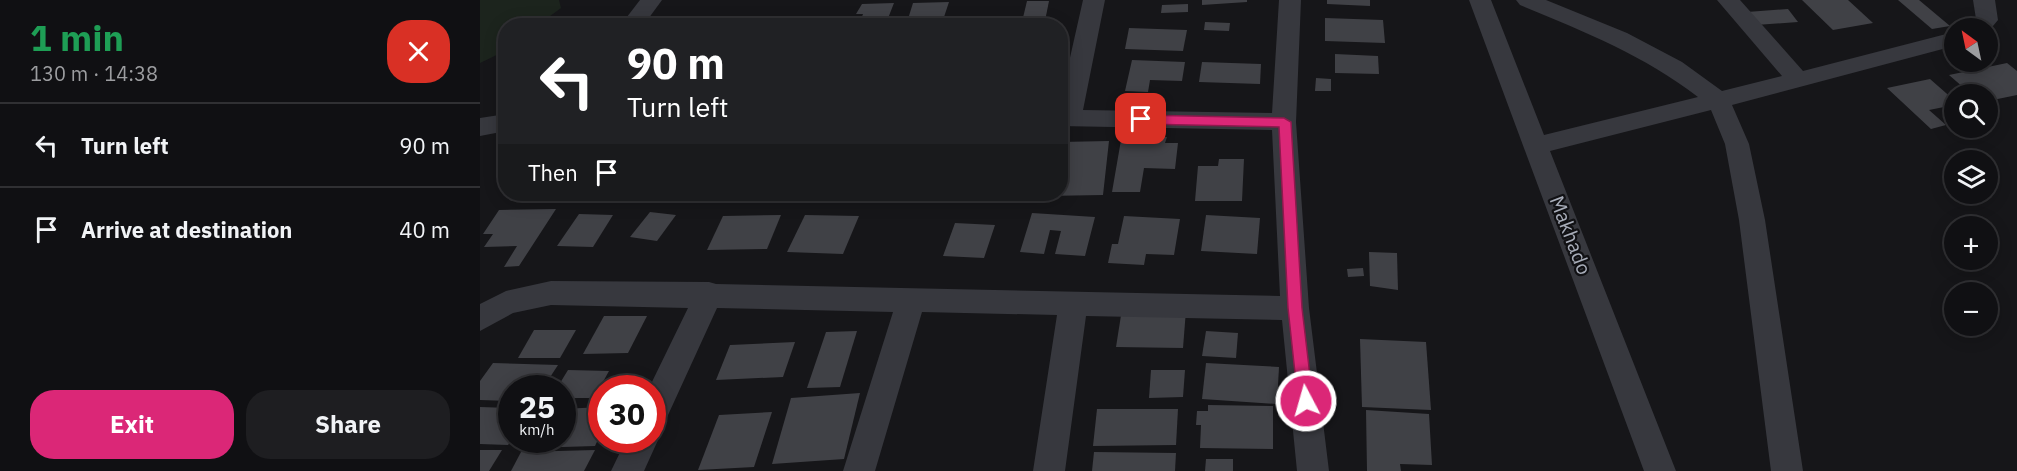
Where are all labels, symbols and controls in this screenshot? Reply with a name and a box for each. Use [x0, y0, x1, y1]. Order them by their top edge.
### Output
text: 1 min [30, 14, 124, 61]
north arrow [1944, 18, 1998, 72]
map controls [1944, 18, 1998, 336]
button: close [387, 20, 450, 83]
text: 90 m [627, 36, 725, 91]
icon: left [528, 42, 606, 120]
text: 130 m · 14:38 [30, 60, 158, 87]
button: search [1944, 84, 1998, 138]
text: Turn left [627, 89, 728, 124]
pin [1115, 93, 1166, 144]
icon: arrive [1124, 102, 1157, 135]
icon: left [30, 129, 63, 162]
text: Turn left [81, 131, 169, 160]
text: 90 m [399, 131, 450, 160]
button: layers [1944, 150, 1998, 204]
icon: arrive [590, 156, 623, 189]
text: Then [528, 158, 578, 187]
street label: Makhado [1544, 192, 1598, 278]
icon: arrive [30, 213, 63, 246]
text: Arrive at destination [81, 215, 292, 244]
text: 40 m [399, 215, 450, 244]
button: + [1944, 216, 1998, 270]
button: − [1944, 282, 1998, 336]
position arrow [1274, 369, 1338, 433]
speed limit sign: 30 [588, 375, 666, 453]
text: 25 [519, 387, 555, 426]
button: Exit [30, 390, 234, 459]
button: Share [246, 390, 450, 459]
text: km/h [519, 420, 555, 439]

